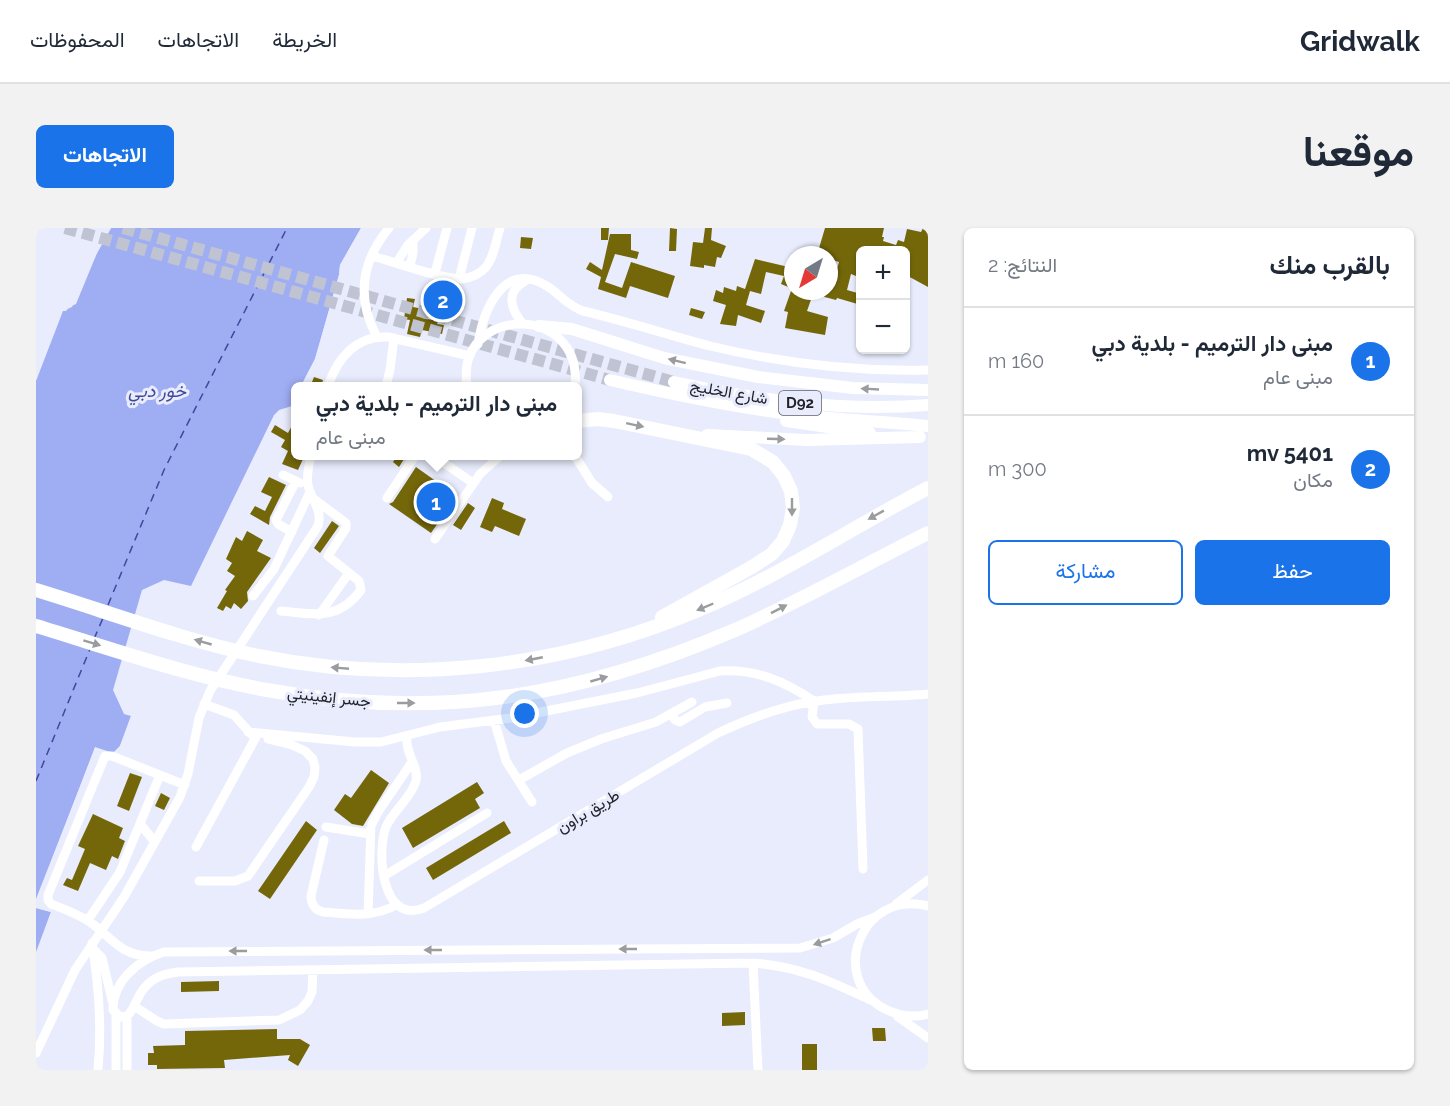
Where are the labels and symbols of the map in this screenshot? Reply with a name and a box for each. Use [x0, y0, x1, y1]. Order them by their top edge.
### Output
north arrow [784, 246, 838, 300]
pin: 2 [424, 278, 462, 322]
one-way arrow [668, 355, 686, 365]
street label: شارع الخليج [688, 376, 769, 410]
water label: خور دبي [128, 380, 187, 406]
one-way arrow [860, 385, 879, 394]
road number: D92 [779, 391, 821, 415]
one-way arrow [626, 421, 644, 431]
one-way arrow [767, 435, 786, 444]
pin: 1 [416, 480, 456, 524]
one-way arrow [787, 498, 797, 517]
one-way arrow [868, 510, 885, 520]
one-way arrow [695, 602, 713, 612]
one-way arrow [771, 604, 788, 614]
one-way arrow [194, 637, 212, 646]
one-way arrow [83, 639, 101, 648]
one-way arrow [524, 655, 543, 664]
one-way arrow [330, 663, 349, 673]
one-way arrow [590, 674, 608, 683]
street label: جسر إنفينيتي [286, 683, 372, 715]
one-way arrow [396, 698, 415, 708]
your location [510, 699, 539, 728]
street label: طريق براون [553, 785, 623, 838]
one-way arrow [813, 938, 831, 947]
one-way arrow [619, 944, 638, 954]
one-way arrow [424, 945, 443, 955]
one-way arrow [229, 946, 248, 956]

